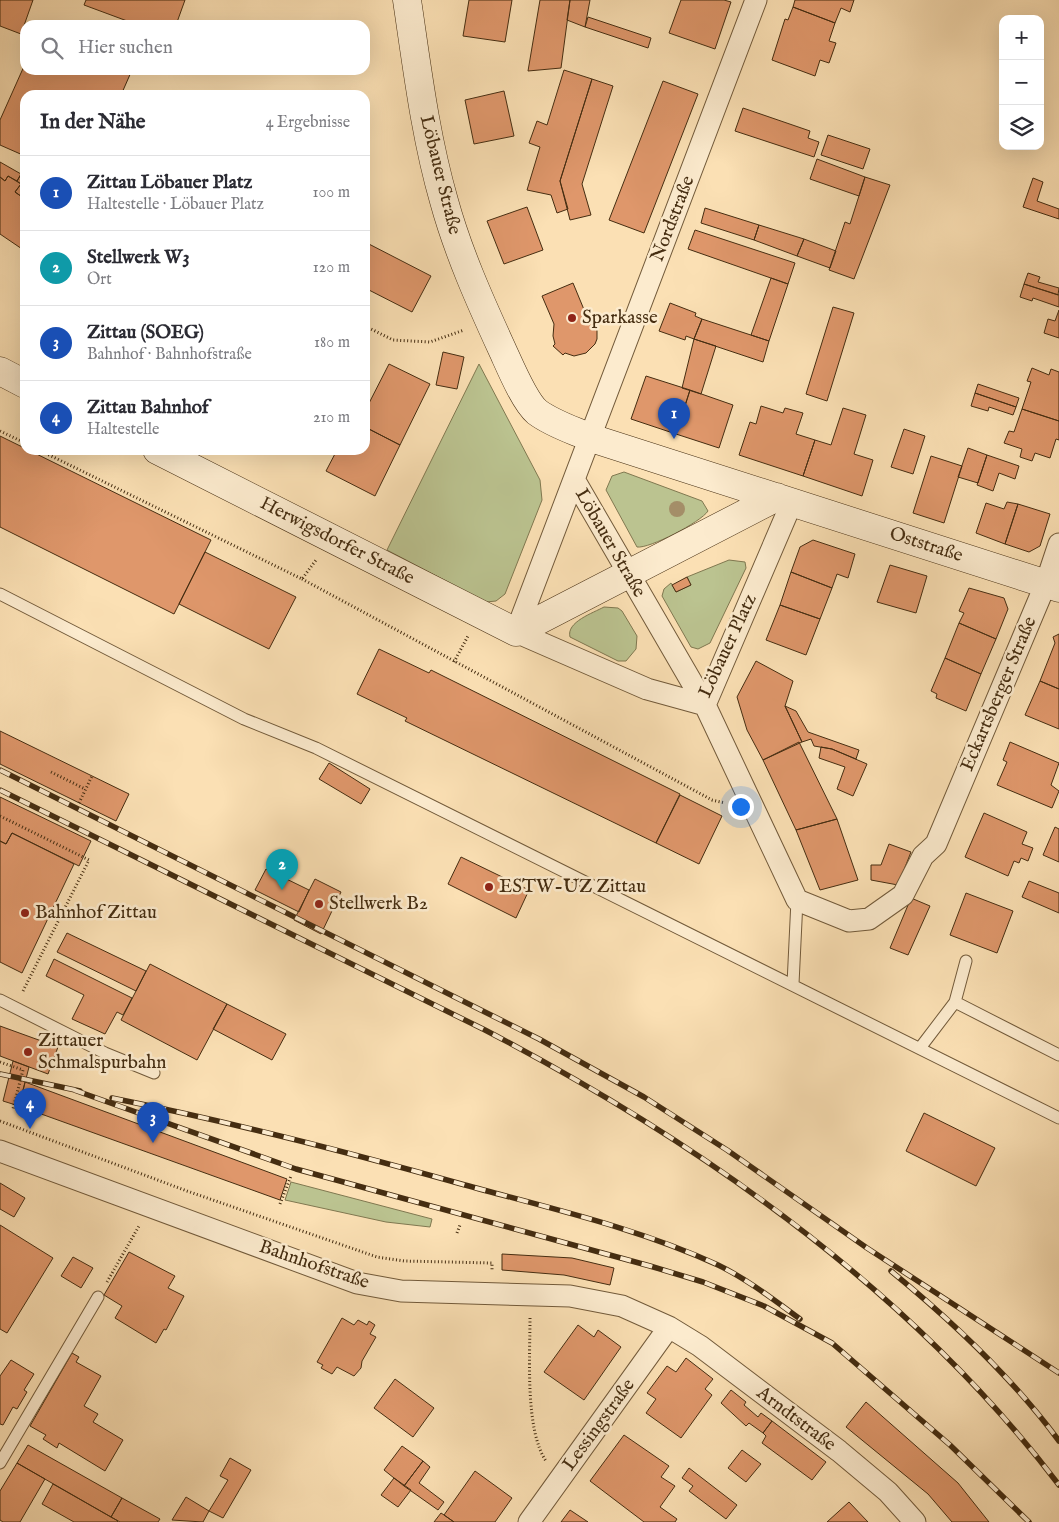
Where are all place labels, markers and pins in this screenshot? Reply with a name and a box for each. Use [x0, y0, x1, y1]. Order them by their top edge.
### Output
place label: Sparkasse [582, 306, 658, 330]
marker: Sparkasse [566, 312, 578, 324]
pin: 1 [658, 398, 690, 439]
pin: 2 [266, 849, 298, 890]
place label: ESTW-UZ Zittau [499, 875, 646, 899]
marker: ESTW-UZ Zittau [483, 881, 495, 893]
place label: Stellwerk B2 [329, 892, 428, 916]
marker: Stellwerk B2 [313, 898, 325, 910]
place label: Bahnhof Zittau [35, 901, 157, 925]
marker: Bahnhof Zittau [19, 907, 31, 919]
place label: Zittauer Schmalspurbahn [38, 1029, 166, 1075]
marker: Zittauer Schmalspurbahn [22, 1046, 34, 1058]
pin: 4 [14, 1088, 46, 1129]
pin: 3 [137, 1102, 169, 1143]

